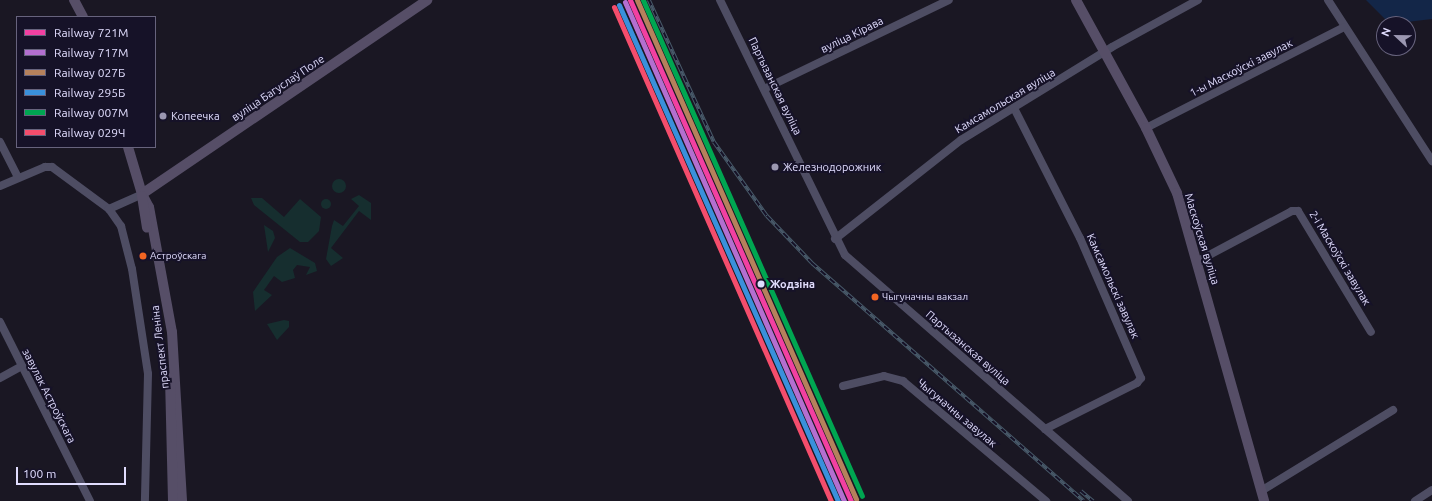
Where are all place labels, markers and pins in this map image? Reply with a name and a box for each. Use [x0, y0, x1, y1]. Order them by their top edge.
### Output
place label: Копеечка [171, 109, 220, 123]
marker: Копеечка [158, 111, 168, 121]
place label: Железнодорожник [783, 160, 881, 174]
marker: Железнодорожник [770, 162, 780, 172]
place label: Астроўскага [150, 250, 206, 262]
marker: Астроўскага [138, 251, 148, 261]
marker: Жодзіна [754, 277, 768, 291]
place label: Жодзіна [770, 277, 815, 291]
place label: Чыгуначны вакзал [882, 291, 968, 303]
marker: Чыгуначны вакзал [870, 292, 880, 302]

